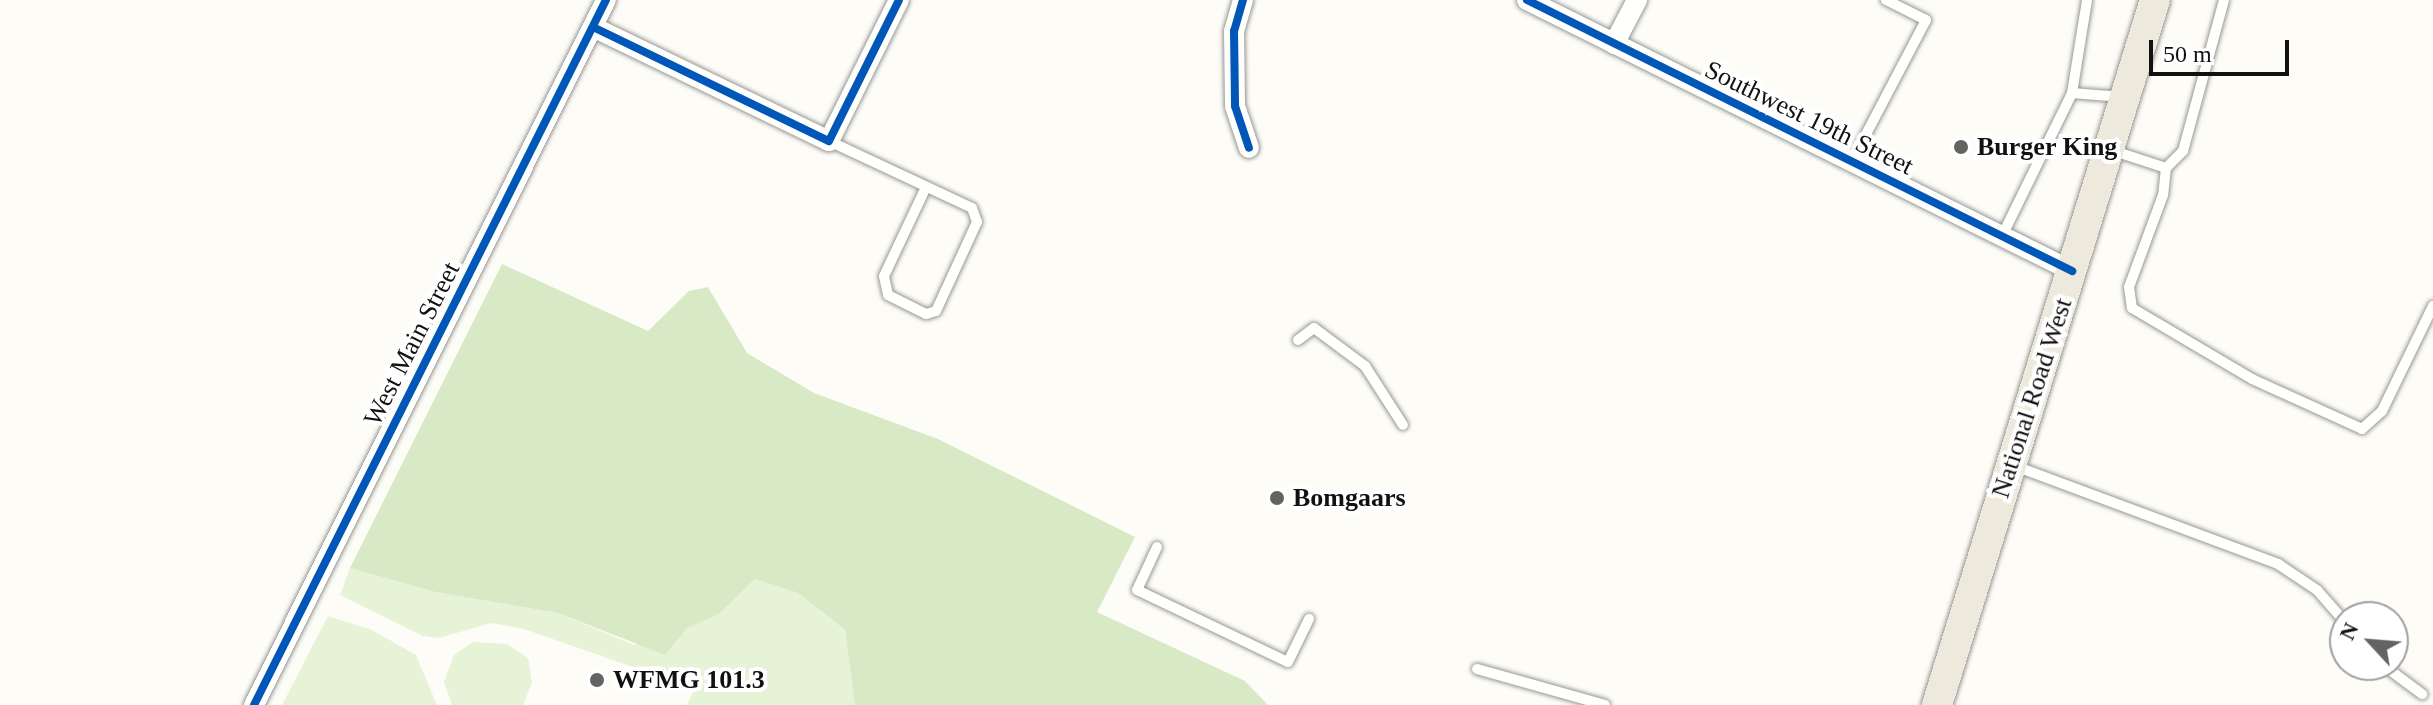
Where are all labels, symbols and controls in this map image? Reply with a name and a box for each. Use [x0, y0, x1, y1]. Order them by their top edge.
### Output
scale bar [2153, 24, 2293, 74]
text: 50 m [2163, 41, 2212, 67]
street label: Southwest 19th Street [1700, 54, 1918, 182]
place label: Burger King [1977, 131, 2118, 163]
marker: Burger King [1952, 138, 1970, 156]
street label: West Main Street [357, 257, 467, 431]
street label: National Road West [1985, 294, 2079, 502]
place label: Bomgaars [1293, 482, 1406, 514]
marker: Bomgaars [1268, 489, 1286, 507]
north arrow [2329, 601, 2409, 681]
text: N [2334, 619, 2363, 644]
place label: WFMG 101.3 [613, 664, 765, 696]
marker: WFMG 101.3 [588, 671, 606, 689]

